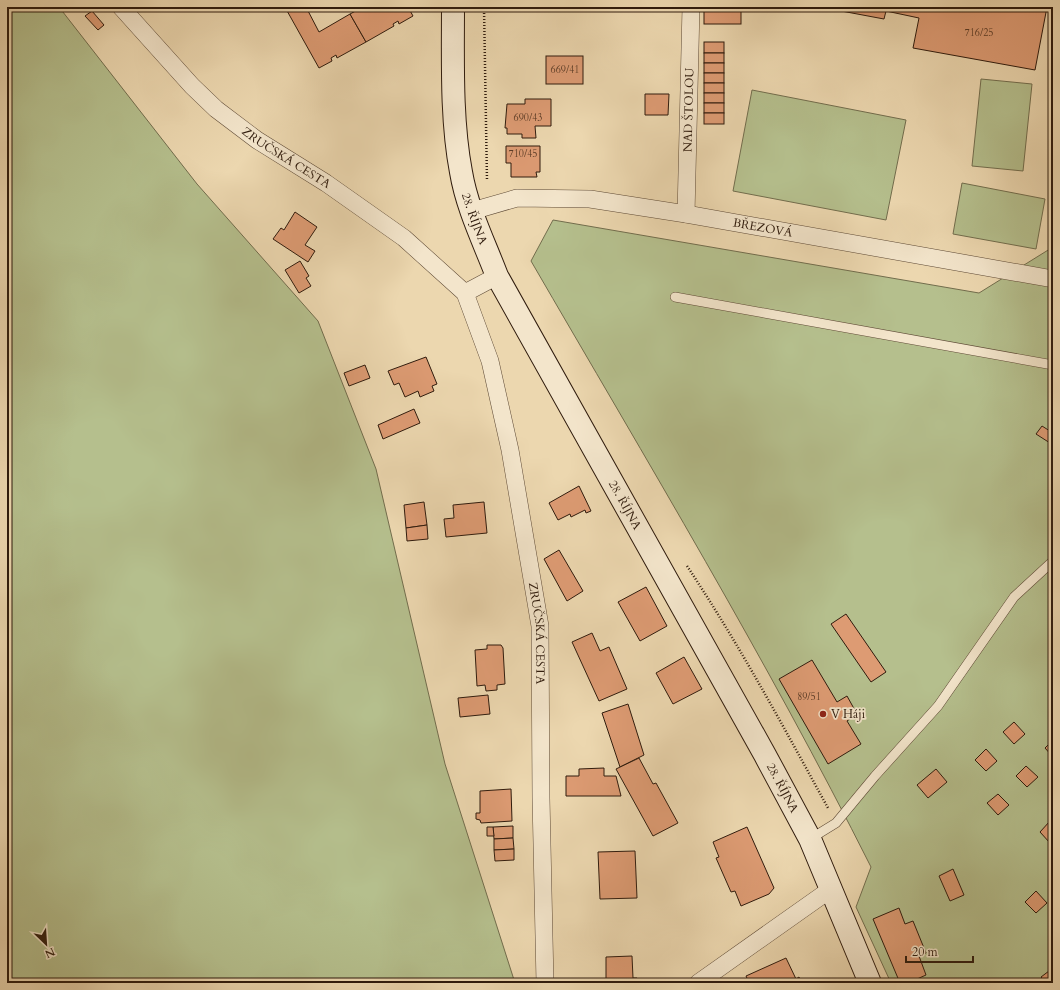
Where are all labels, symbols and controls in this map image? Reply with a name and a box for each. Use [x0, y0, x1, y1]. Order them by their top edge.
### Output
house number: 716/25 [965, 26, 993, 40]
house number: 669/41 [551, 63, 579, 77]
street label: NAD ŠTOLOU [679, 67, 698, 152]
house number: 690/43 [514, 111, 542, 125]
street label: ZRUČSKÁ CESTA [238, 123, 334, 192]
house number: 710/45 [509, 147, 537, 161]
street label: 28. ŘÍJNA [458, 191, 492, 247]
street label: BŘEZOVÁ [732, 214, 794, 241]
street label: 28. ŘÍJNA [605, 477, 645, 533]
street label: ZRUČSKÁ CESTA [525, 581, 549, 685]
house number: 89/51 [797, 690, 821, 704]
place label: V Háji [831, 706, 866, 722]
marker: V Háji [818, 709, 828, 719]
street label: 28. ŘÍJNA [763, 760, 803, 816]
north arrow [26, 924, 66, 964]
scale bar [906, 938, 973, 964]
text: N [42, 944, 58, 962]
text: 20 m [912, 944, 939, 960]

